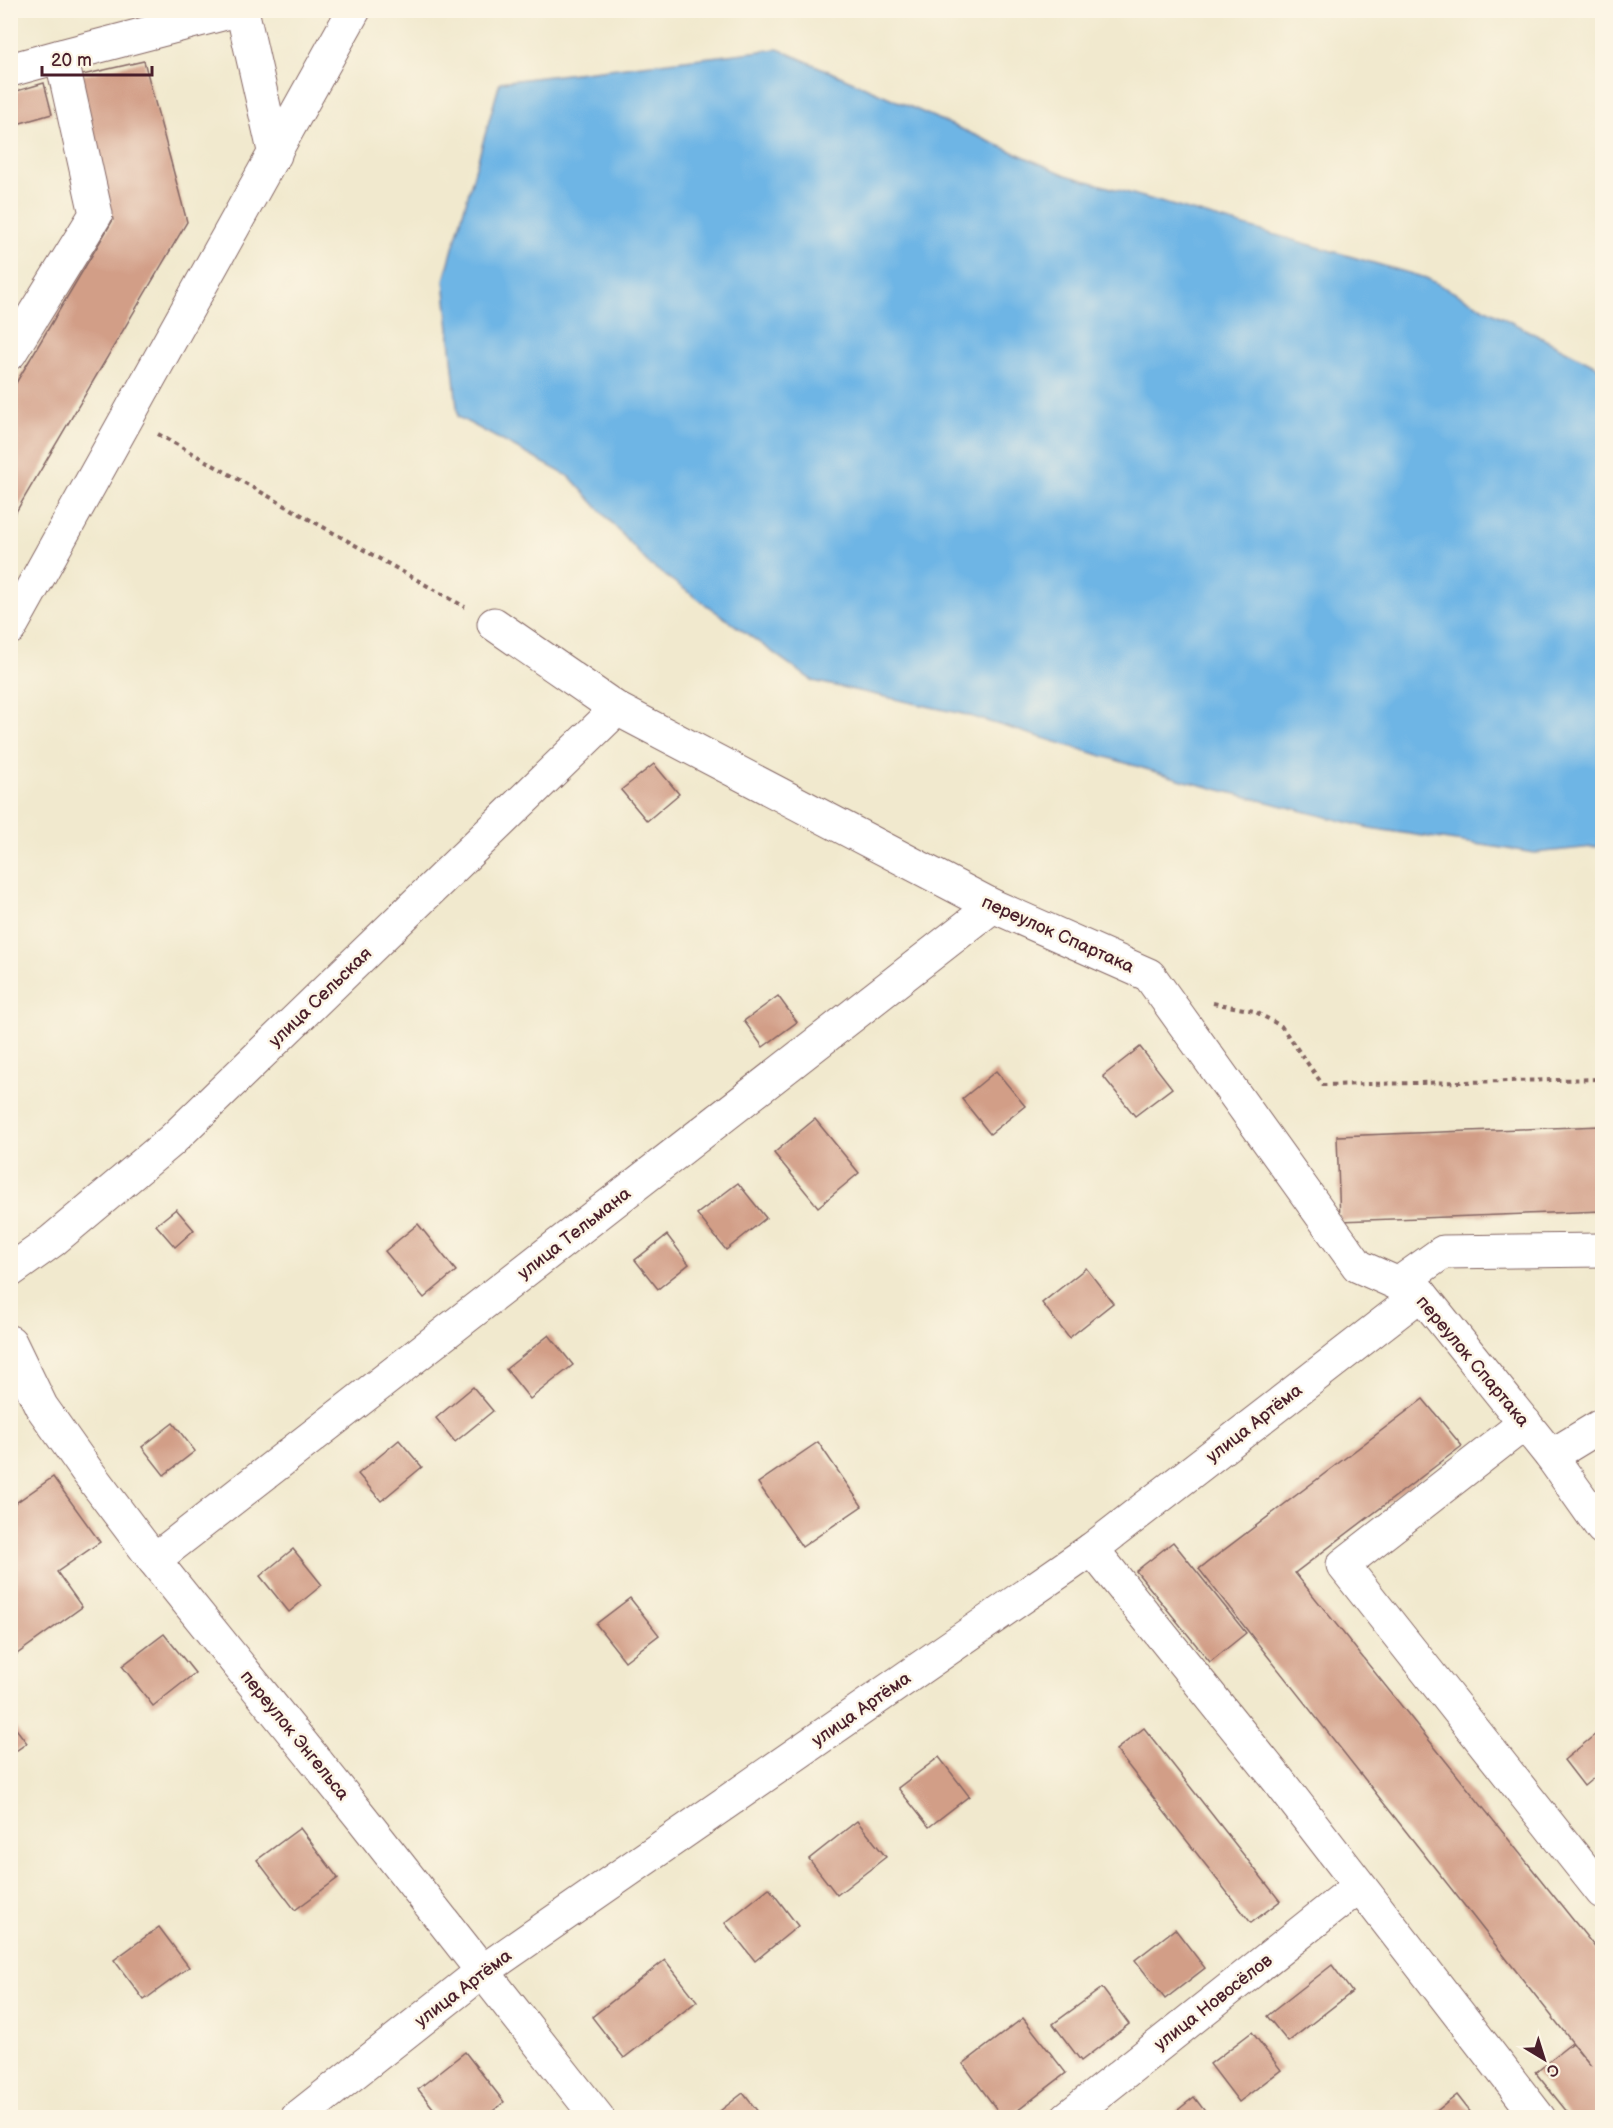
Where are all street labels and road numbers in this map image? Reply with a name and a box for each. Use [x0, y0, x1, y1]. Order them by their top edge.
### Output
street label: переулок Спартака [978, 891, 1138, 978]
street label: улица Сельская [265, 943, 376, 1052]
street label: улица Тельмана [514, 1183, 635, 1284]
street label: переулок Спартака [1412, 1292, 1534, 1431]
street label: улица Артёма [1202, 1379, 1307, 1467]
street label: переулок Энгельса [236, 1666, 354, 1805]
street label: улица Артёма [808, 1667, 915, 1751]
street label: улица Артёма [411, 1945, 516, 2032]
street label: улица Новосёлов [1150, 1949, 1277, 2055]

